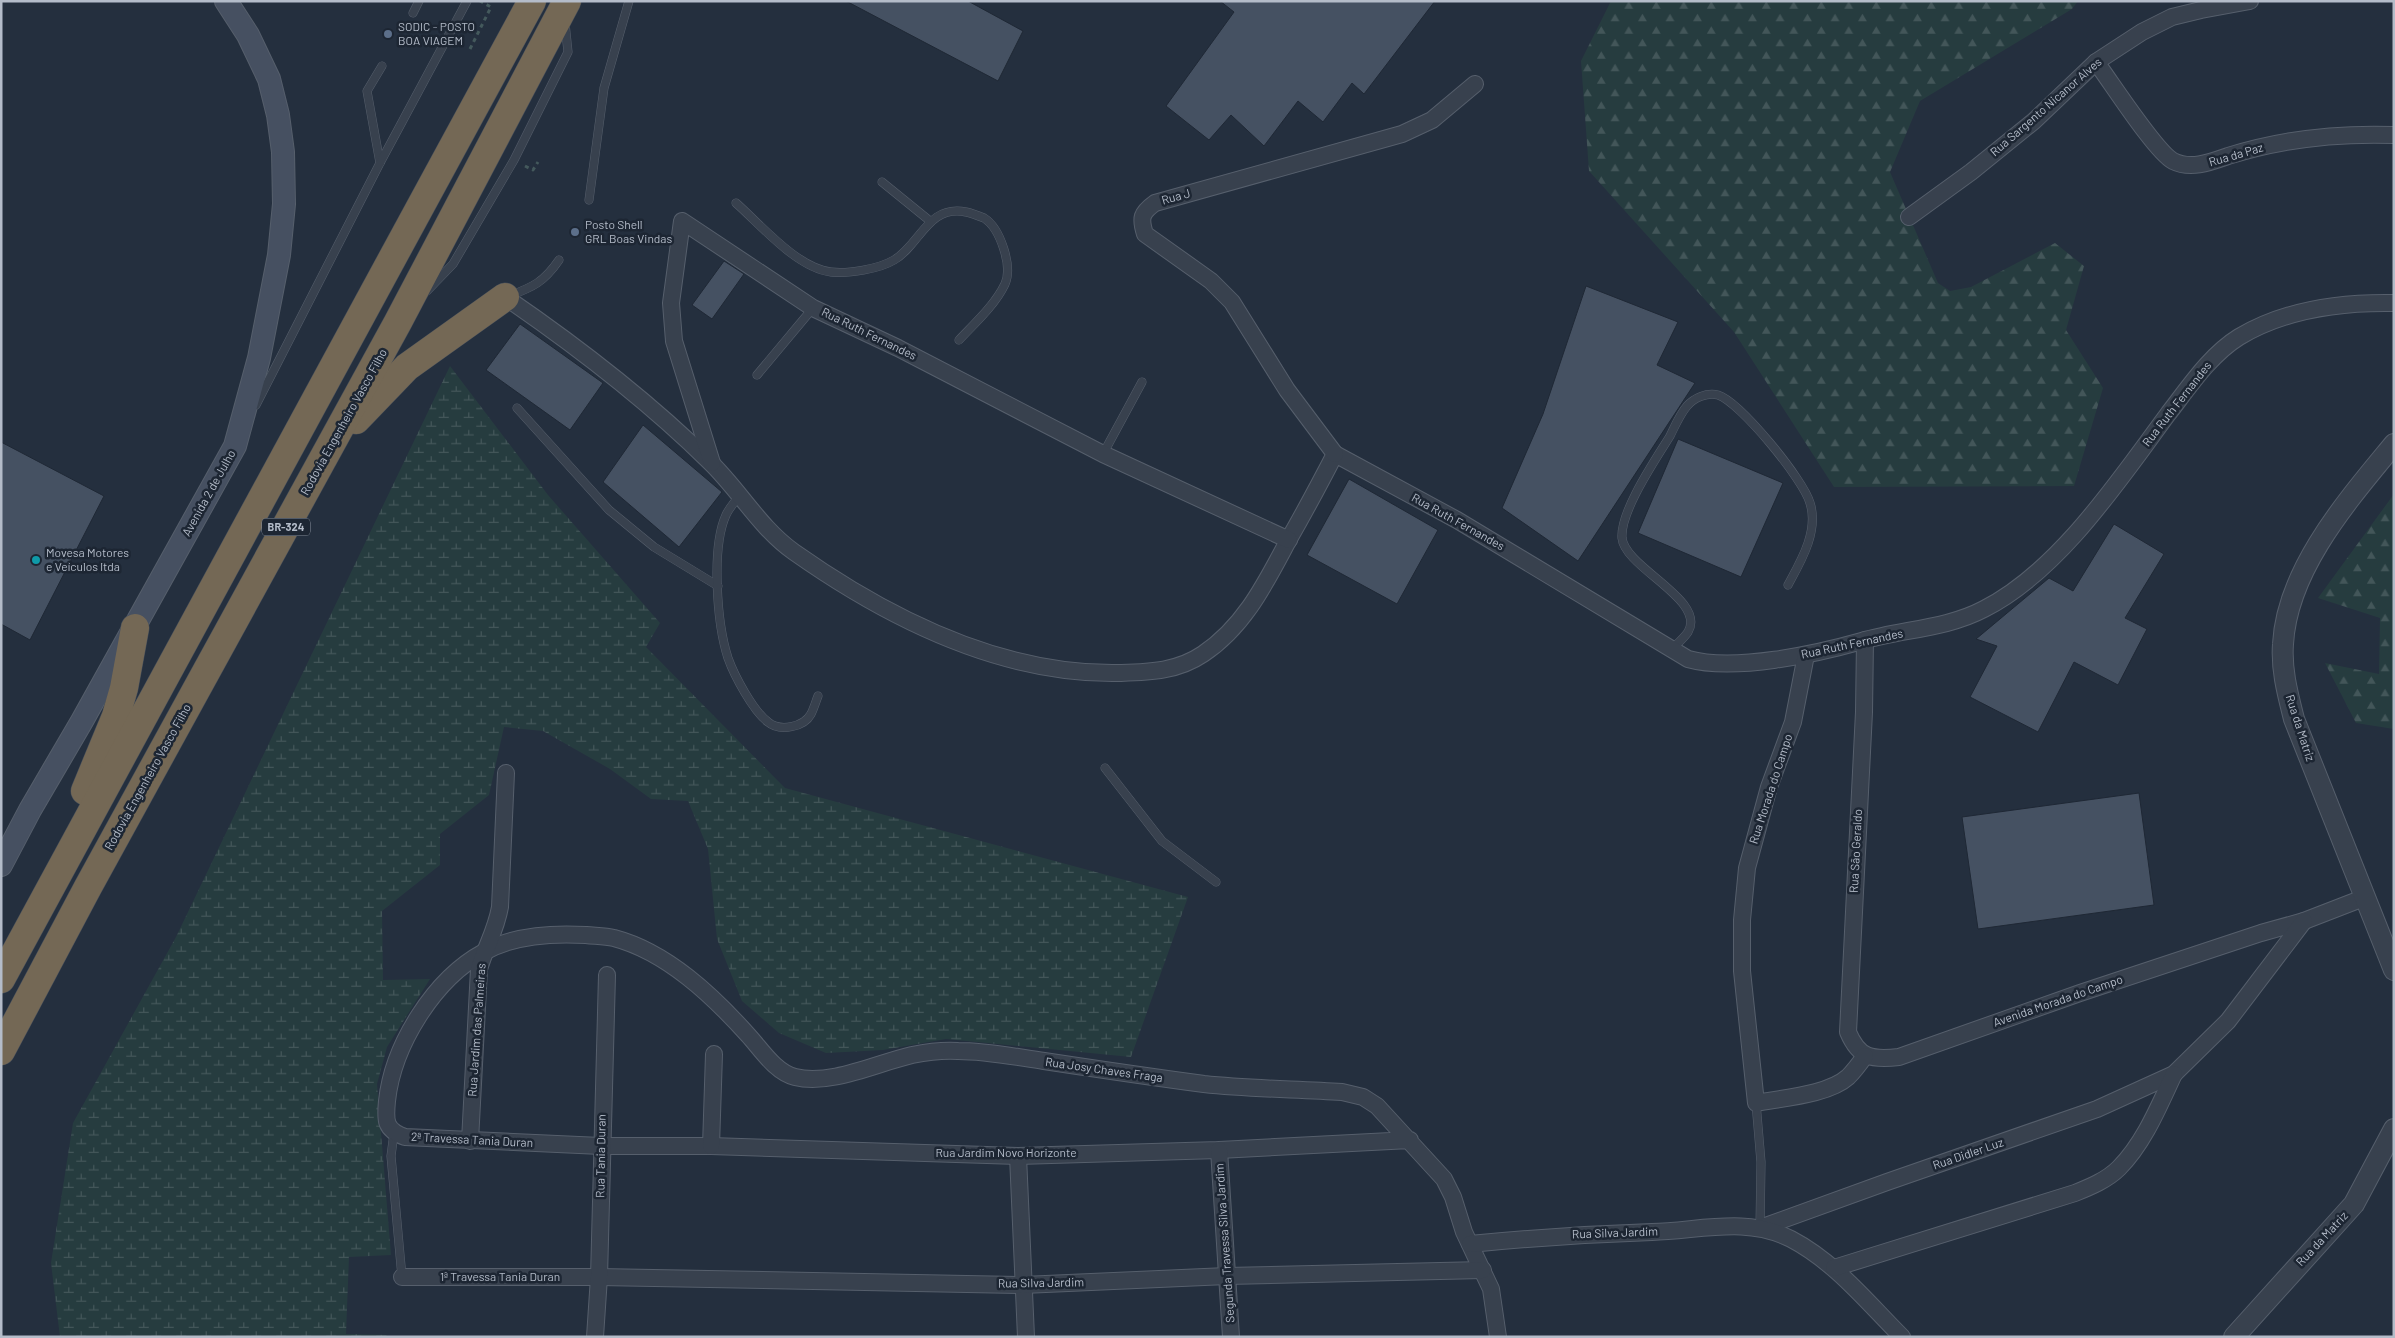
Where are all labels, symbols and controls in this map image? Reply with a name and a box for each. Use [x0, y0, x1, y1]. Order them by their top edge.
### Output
place label: SODIC - POSTO BOA VIAGEM [398, 19, 475, 47]
marker: SODIC - POSTO BOA VIAGEM [382, 28, 394, 40]
street label: Rua Sargento Nicanor Alves [1987, 54, 2104, 158]
street label: Rua da Paz [2207, 140, 2265, 168]
street label: Rua J [1160, 185, 1192, 207]
place label: Posto Shell GRL Boas Vindas [585, 217, 672, 245]
marker: Posto Shell GRL Boas Vindas [569, 226, 581, 238]
street label: Rua Ruth Fernandes [820, 304, 919, 362]
street label: Rodovia Engenheiro Vasco Filho [297, 346, 389, 497]
street label: Rua Ruth Fernandes [2139, 358, 2214, 449]
street label: Avenida 2 de Julho [179, 447, 238, 538]
street label: Rua Ruth Fernandes [1410, 490, 1508, 553]
road number: BR-324 [262, 518, 310, 536]
place label: Movesa Motores e Veículos ltda [46, 545, 129, 573]
marker: Movesa Motores e Veículos ltda [30, 554, 42, 566]
street label: Rua Ruth Fernandes [1799, 625, 1904, 661]
street label: Rua da Matriz [2284, 693, 2318, 763]
street label: Rodovia Engenheiro Vasco Filho [101, 701, 193, 852]
street label: Rua Morada do Campo [1746, 732, 1794, 845]
street label: Rua São Geraldo [1846, 808, 1864, 893]
street label: Rua Jardim das Palmeiras [464, 962, 488, 1097]
street label: Avenida Morada do Campo [1991, 971, 2124, 1029]
street label: Rua Josy Chaves Fraga [1044, 1054, 1164, 1084]
street label: Rua Tania Duran [592, 1114, 608, 1198]
street label: 2ª Travessa Tania Duran [411, 1129, 534, 1149]
street label: Rua Didler Luz [1930, 1134, 2005, 1172]
street label: Rua Jardim Novo Horizonte [935, 1145, 1077, 1159]
street label: Segunda Travessa Silva Jardim [1211, 1163, 1237, 1323]
street label: Rua da Matriz [2293, 1208, 2350, 1268]
street label: Rua Silva Jardim [1572, 1223, 1658, 1240]
street label: 1ª Travessa Tania Duran [440, 1269, 560, 1283]
street label: Rua Silva Jardim [998, 1274, 1084, 1290]

